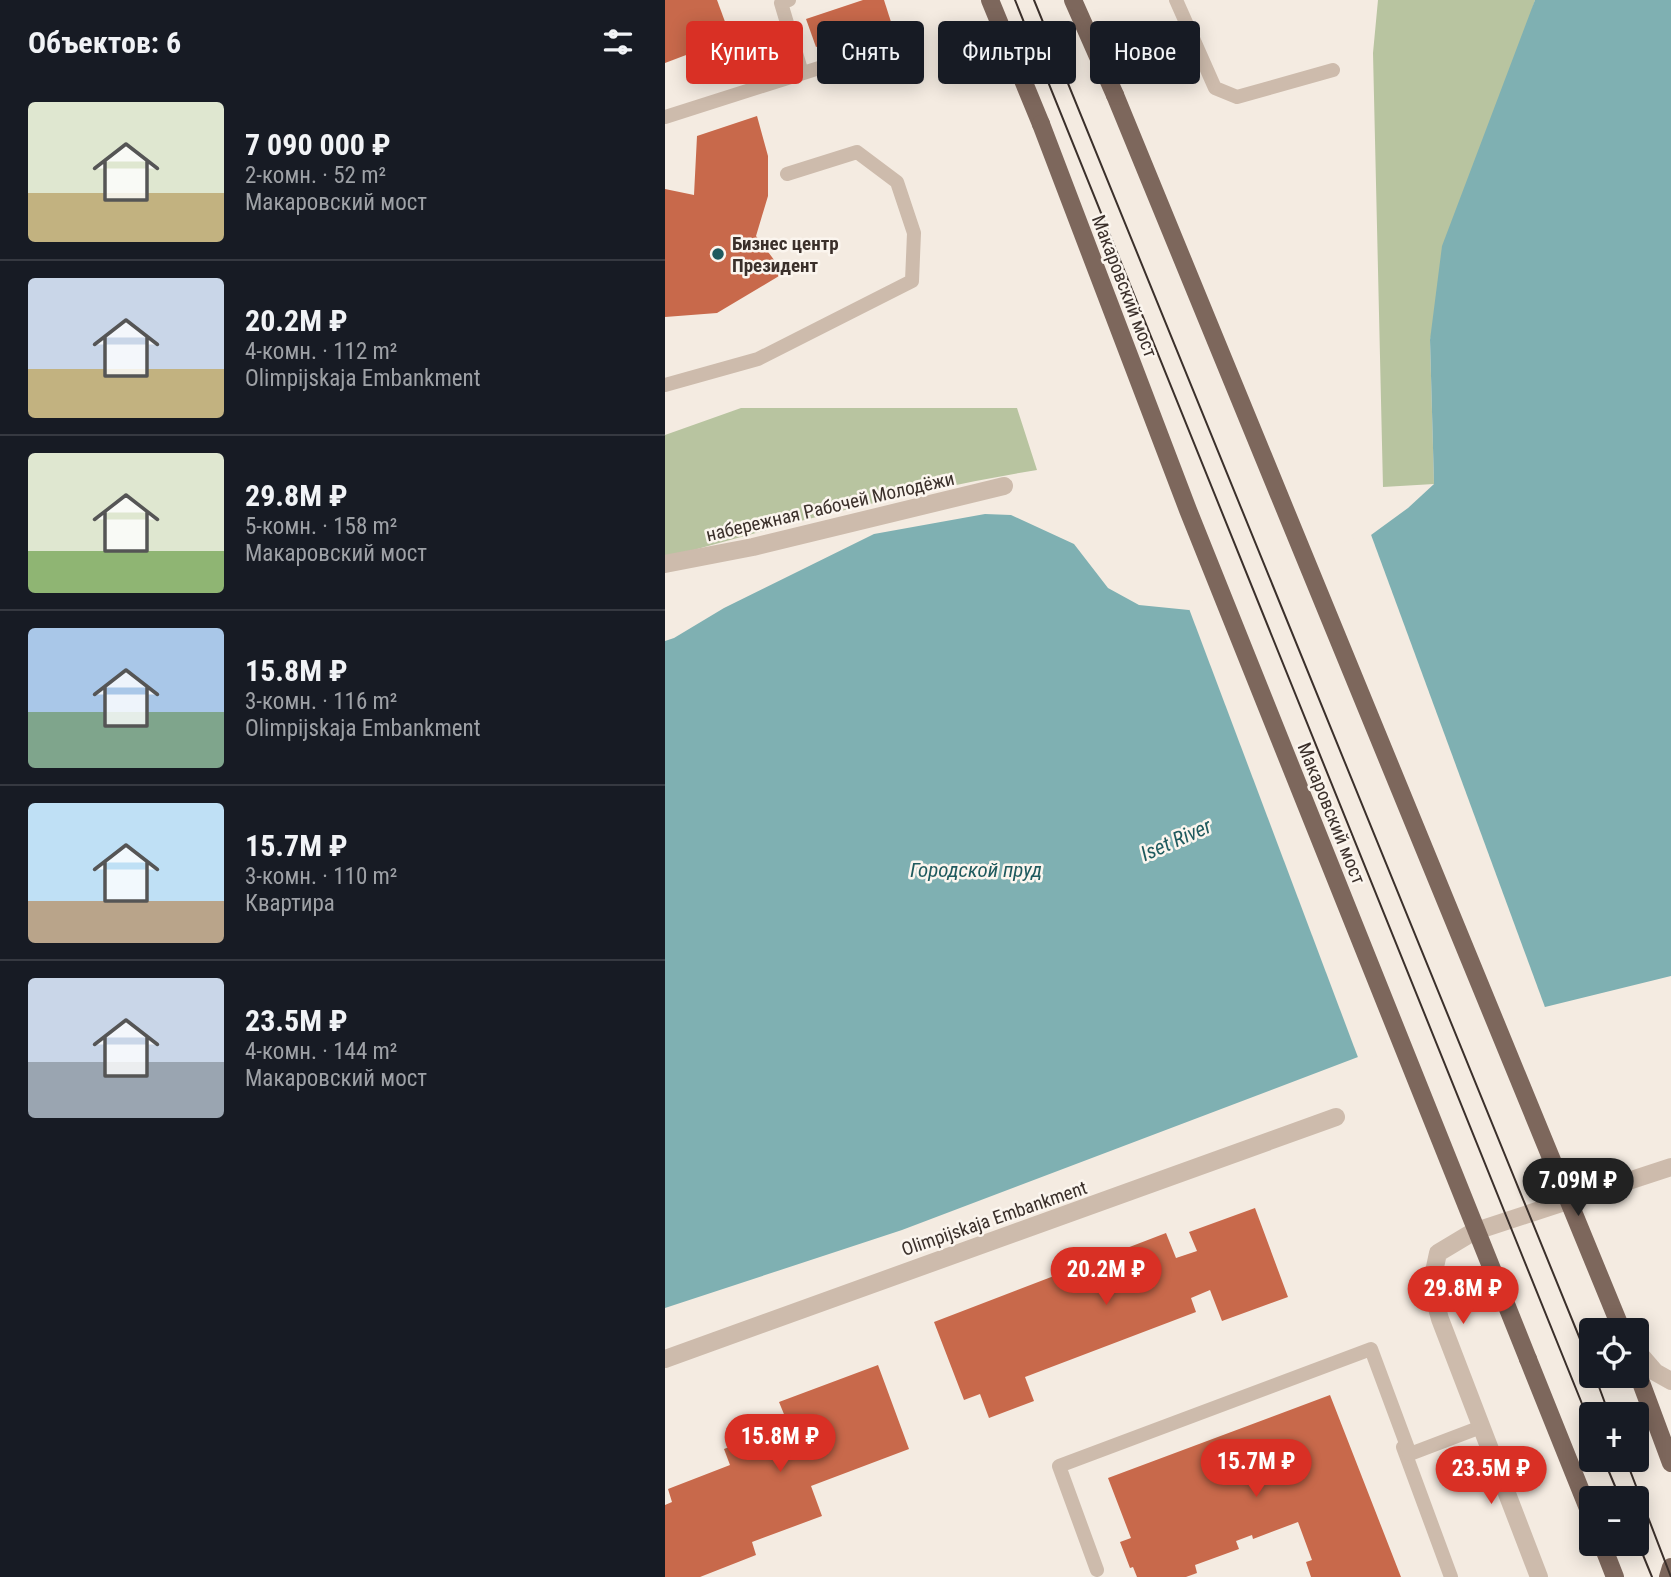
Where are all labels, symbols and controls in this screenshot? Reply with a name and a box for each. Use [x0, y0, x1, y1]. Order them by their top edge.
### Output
chip: Купить [686, 21, 803, 84]
chip: Снять [817, 21, 924, 84]
chip: Фильтры [938, 21, 1076, 84]
chip: Новое [1090, 21, 1200, 84]
icon: filters [599, 23, 637, 61]
text: Объектов: 6 [28, 25, 181, 60]
text: 7 090 000 ₽ [245, 127, 391, 162]
icon: home [84, 130, 168, 214]
text: 2-комн. · 52 m² [245, 162, 386, 189]
text: Макаровский мост [245, 189, 427, 216]
street label: Макаровский мост [1087, 212, 1162, 361]
place label: Бизнес центр Президент [732, 232, 839, 277]
marker: Бизнес центр Президент [710, 246, 726, 262]
text: 20.2M ₽ [245, 303, 348, 338]
icon: home [84, 306, 168, 390]
text: 4-комн. · 112 m² [245, 338, 397, 365]
text: Olimpijskaja Embankment [245, 365, 480, 392]
street label: набережная Рабочей Молодёжи [704, 467, 956, 546]
text: 29.8M ₽ [245, 478, 348, 513]
icon: home [84, 481, 168, 565]
text: 5-комн. · 158 m² [245, 513, 397, 540]
text: Макаровский мост [245, 540, 427, 567]
text: 15.8M ₽ [245, 653, 348, 688]
icon: home [84, 656, 168, 740]
text: 3-комн. · 116 m² [245, 688, 397, 715]
text: Olimpijskaja Embankment [245, 715, 480, 742]
street label: Макаровский мост [1293, 739, 1370, 887]
water label: Iset River [1137, 814, 1216, 866]
text: 15.7M ₽ [245, 828, 348, 863]
icon: home [84, 831, 168, 915]
water label: Городской пруд [910, 858, 1042, 882]
text: 3-комн. · 110 m² [245, 863, 397, 890]
text: Квартира [245, 890, 335, 917]
text: 23.5M ₽ [245, 1003, 348, 1038]
icon: home [84, 1006, 168, 1090]
text: 4-комн. · 144 m² [245, 1038, 397, 1065]
text: Макаровский мост [245, 1065, 427, 1092]
pin: 7.09M ₽ [1513, 1158, 1643, 1218]
text: 7.09M ₽ [1539, 1167, 1617, 1194]
street label: Olimpijskaja Embankment [898, 1176, 1090, 1261]
pin: 20.2M ₽ [1041, 1248, 1171, 1307]
text: 20.2M ₽ [1067, 1256, 1145, 1283]
pin: 29.8M ₽ [1398, 1266, 1528, 1326]
text: 29.8M ₽ [1424, 1275, 1502, 1302]
map controls [1579, 1318, 1649, 1556]
button: locate [1579, 1318, 1649, 1388]
button: + [1579, 1402, 1649, 1472]
pin: 15.8M ₽ [715, 1414, 845, 1474]
text: 15.8M ₽ [741, 1423, 819, 1450]
pin: 15.7M ₽ [1191, 1440, 1321, 1499]
pin: 23.5M ₽ [1426, 1446, 1556, 1506]
text: 15.7M ₽ [1217, 1448, 1295, 1475]
text: 23.5M ₽ [1452, 1455, 1530, 1482]
button: − [1579, 1486, 1649, 1556]

